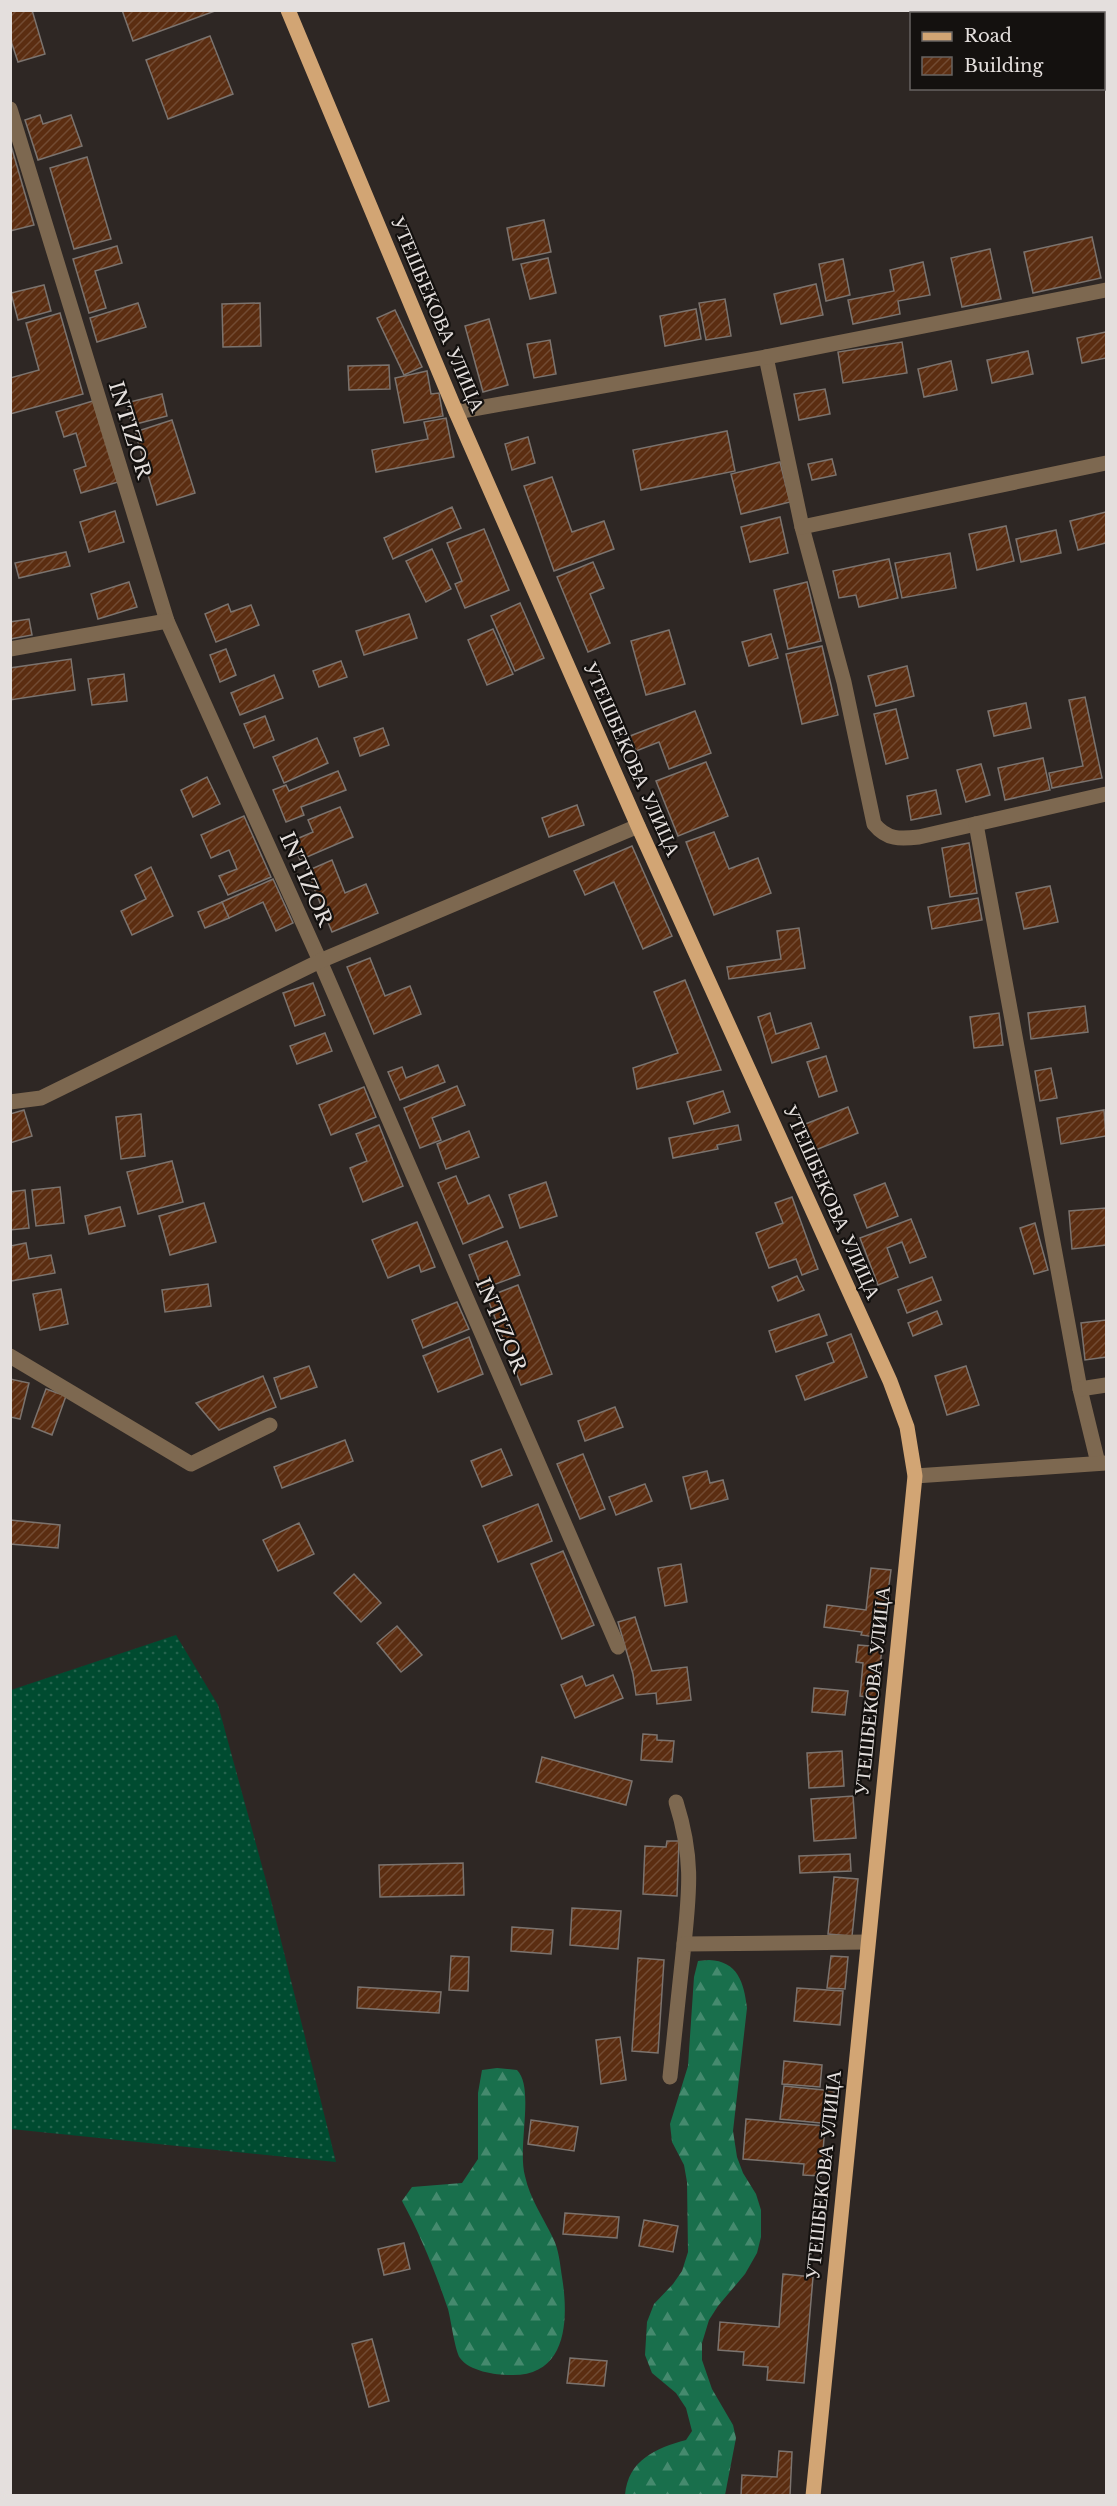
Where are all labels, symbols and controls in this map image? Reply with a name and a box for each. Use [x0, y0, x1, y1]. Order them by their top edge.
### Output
legend [910, 12, 1105, 90]
text: Road [964, 25, 1012, 47]
text: Building [964, 55, 1043, 77]
street label: УТЕШБЕКОВА УЛИЦА [386, 212, 490, 416]
street label: INTIZOR [104, 378, 157, 483]
street label: УТЕШБЕКОВА УЛИЦА [578, 658, 686, 861]
street label: INTIZOR [275, 828, 338, 931]
street label: УТЕШБЕКОВА УЛИЦА [778, 1101, 886, 1304]
street label: INTIZOR [470, 1274, 532, 1377]
street label: УТЕШБЕКОВА УЛИЦА [849, 1584, 895, 1797]
street label: УТЕШБЕКОВА УЛИЦА [800, 2068, 846, 2281]

